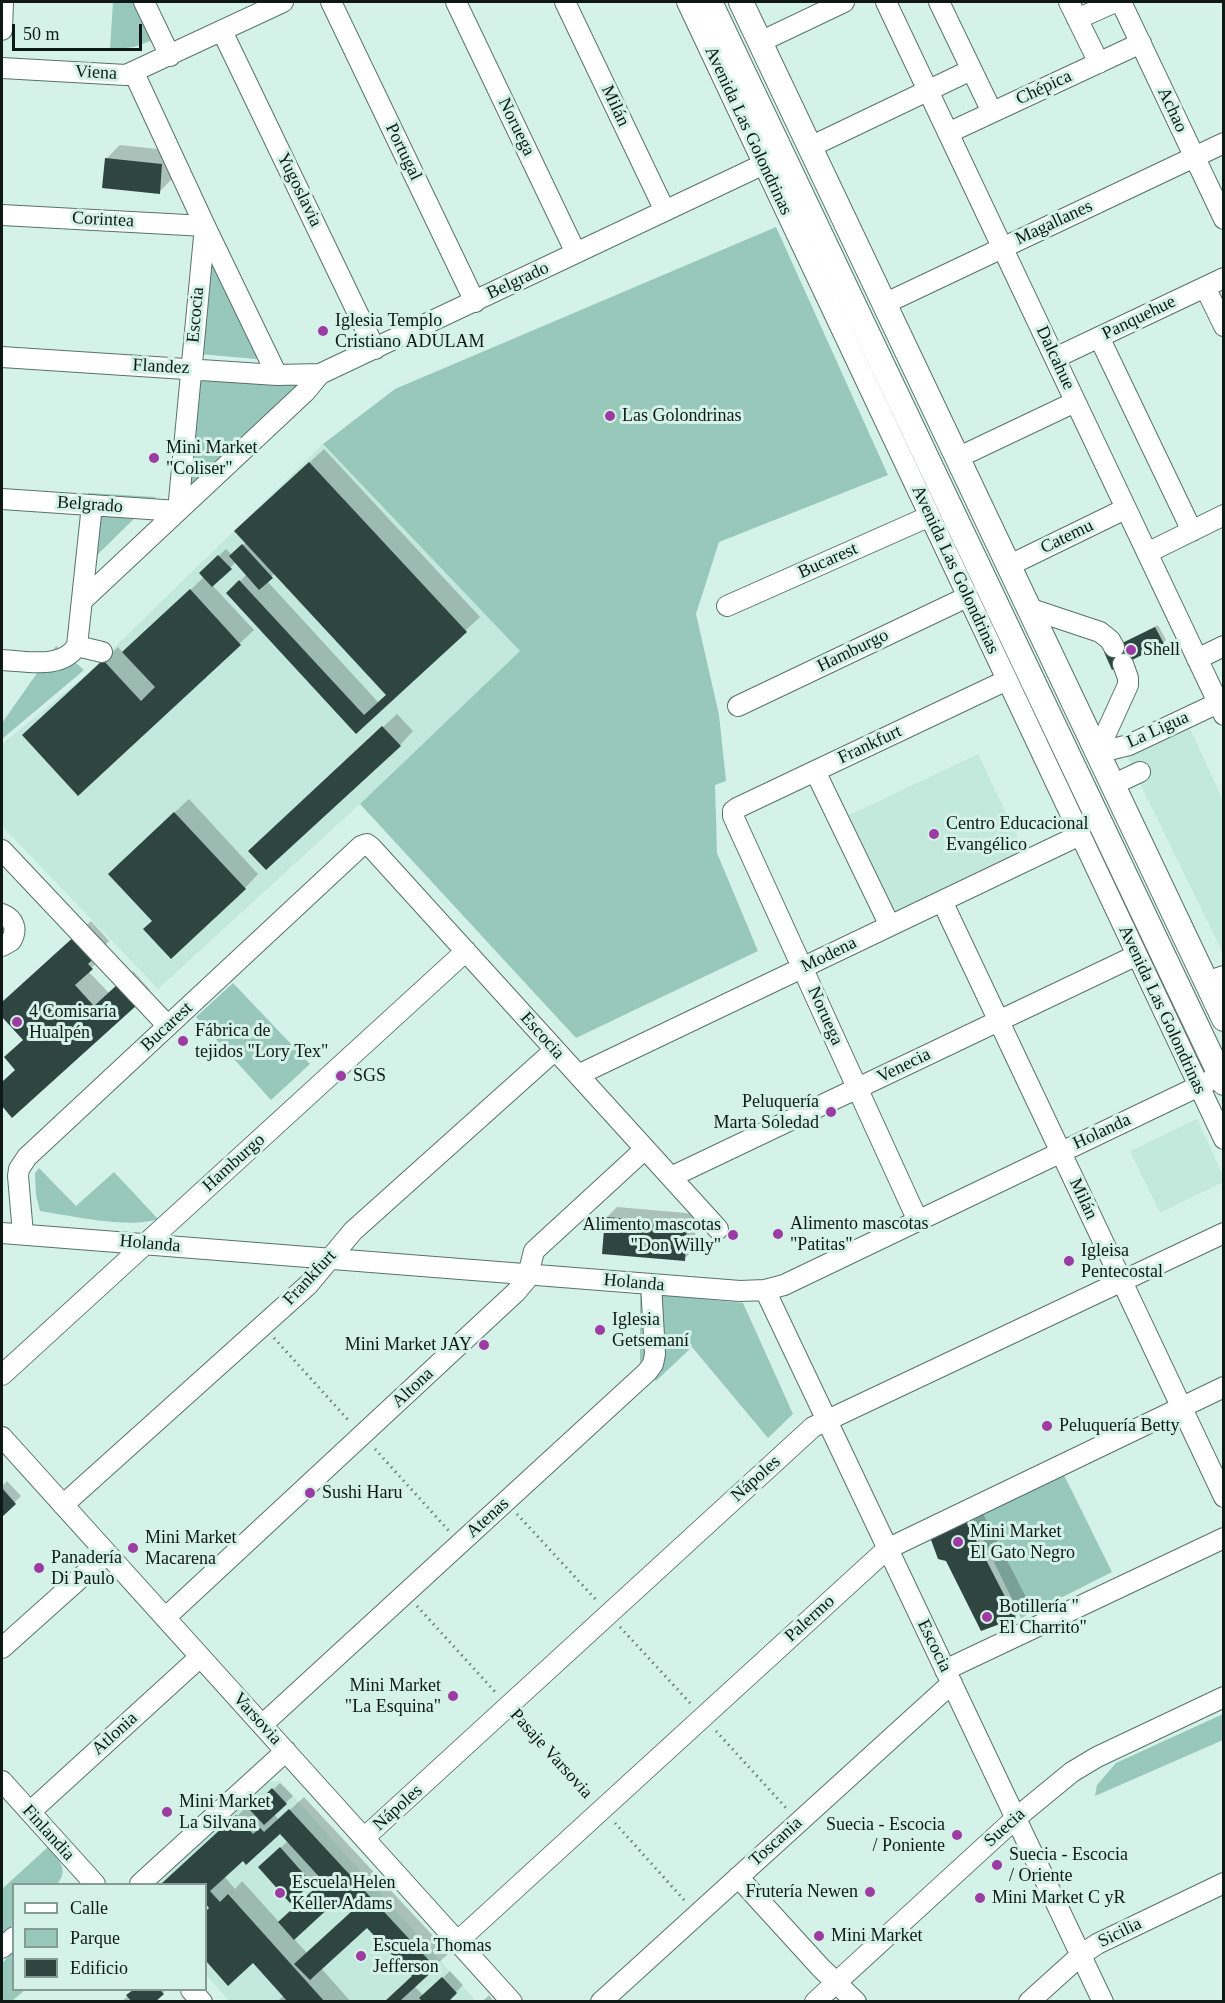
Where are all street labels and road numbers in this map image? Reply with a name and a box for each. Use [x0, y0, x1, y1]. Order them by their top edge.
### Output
street label: Avenida Las Golondrinas [699, 43, 797, 219]
street label: Viena [75, 61, 117, 85]
street label: Chépica [1013, 66, 1075, 110]
street label: Milán [596, 82, 634, 130]
street label: Achao [1152, 84, 1192, 136]
street label: Noruega [493, 94, 539, 160]
street label: Portugal [380, 120, 426, 184]
street label: Yugoslavia [272, 149, 326, 231]
street label: Magallanes [1012, 196, 1096, 250]
street label: Corintea [71, 208, 135, 232]
street label: Belgrado [484, 257, 552, 305]
street label: Escocia [183, 286, 209, 344]
street label: Panquehue [1099, 291, 1179, 345]
street label: Dalcahue [1031, 323, 1079, 393]
street label: Flandez [132, 355, 190, 379]
street label: Avenida Las Golondrinas [906, 482, 1004, 658]
street label: Belgrado [56, 492, 124, 518]
street label: Catemu [1037, 515, 1097, 559]
street label: Bucarest [795, 538, 861, 584]
street label: Hamburgo [814, 624, 892, 678]
street label: La Ligua [1124, 707, 1192, 753]
street label: Frankfurt [835, 721, 905, 769]
street label: Avenida Las Golondrinas [1113, 922, 1211, 1098]
street label: Modena [798, 932, 860, 978]
street label: Noruega [803, 983, 847, 1049]
street label: Bucarest [137, 998, 197, 1056]
street label: Escocia [515, 1008, 569, 1064]
street label: Venecia [874, 1044, 934, 1088]
street label: Holanda [1070, 1109, 1134, 1155]
street label: Hamburgo [198, 1129, 270, 1197]
street label: Milán [1064, 1175, 1102, 1223]
street label: Holanda [119, 1231, 181, 1257]
street label: Frankfurt [279, 1246, 341, 1310]
street label: Holanda [603, 1270, 665, 1296]
street label: Altona [388, 1363, 438, 1413]
street label: Nápoles [727, 1451, 785, 1507]
street label: Atenas [462, 1493, 514, 1543]
street label: Palermo [780, 1591, 840, 1647]
street label: Escocia [912, 1616, 956, 1676]
street label: Varsovia [228, 1688, 286, 1750]
street label: Pasaje Varsovia [505, 1705, 597, 1803]
street label: Atlonia [88, 1708, 142, 1760]
street label: Nápoles [369, 1780, 427, 1836]
street label: Finlandia [17, 1801, 79, 1865]
street label: Suecia [980, 1804, 1030, 1852]
street label: Toscania [745, 1813, 807, 1871]
street label: Sicilia [1095, 1913, 1145, 1953]

